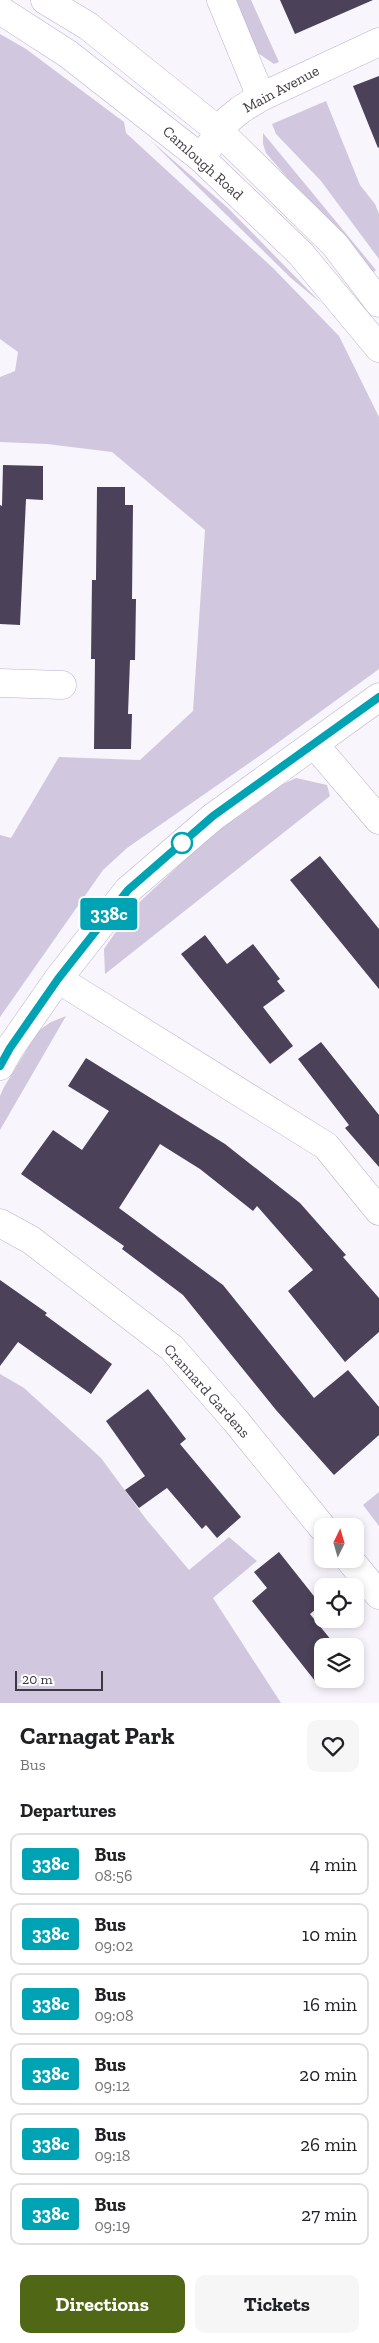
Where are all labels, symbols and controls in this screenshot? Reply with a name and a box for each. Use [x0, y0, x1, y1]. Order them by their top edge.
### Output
street label: Main Avenue [240, 61, 322, 117]
street label: Camlough Road [159, 122, 248, 204]
unlabelled marker [171, 832, 193, 854]
line badge: 338c [74, 898, 144, 930]
text: 338c [90, 903, 128, 925]
street label: Crannard Gardens [160, 1340, 254, 1442]
north arrow [314, 1518, 364, 1568]
map controls [314, 1518, 364, 1688]
button: locate [314, 1578, 364, 1628]
button: layers [314, 1638, 364, 1688]
scale bar [15, 1668, 102, 1691]
text: 20 m [22, 1671, 53, 1688]
button: heart [307, 1720, 359, 1772]
text: Carnagat Park [20, 1721, 174, 1750]
text: Bus [20, 1755, 46, 1774]
text: Departures [20, 1799, 116, 1822]
text: Bus [94, 1843, 126, 1866]
text: 338c [32, 1853, 69, 1875]
text: 4 min [310, 1853, 357, 1876]
text: 08:56 [94, 1866, 132, 1885]
text: Bus [94, 1913, 126, 1936]
text: 338c [32, 1923, 69, 1945]
text: 10 min [302, 1923, 357, 1946]
text: 09:02 [94, 1936, 133, 1955]
text: Bus [94, 1983, 126, 2006]
text: 338c [32, 1993, 69, 2015]
text: 16 min [303, 1993, 357, 2016]
text: 09:08 [94, 2006, 134, 2025]
text: Bus [94, 2053, 126, 2076]
text: 338c [32, 2063, 69, 2085]
text: 20 min [299, 2063, 357, 2086]
text: 09:12 [94, 2076, 130, 2095]
text: Bus [94, 2123, 126, 2146]
text: 338c [32, 2133, 69, 2155]
text: 26 min [300, 2133, 357, 2156]
text: 09:18 [94, 2146, 130, 2165]
text: Bus [94, 2193, 126, 2216]
text: 338c [32, 2203, 69, 2225]
text: 27 min [301, 2203, 357, 2226]
text: 09:19 [94, 2216, 130, 2235]
button: Directions [20, 2275, 185, 2333]
button: Tickets [195, 2275, 359, 2333]

